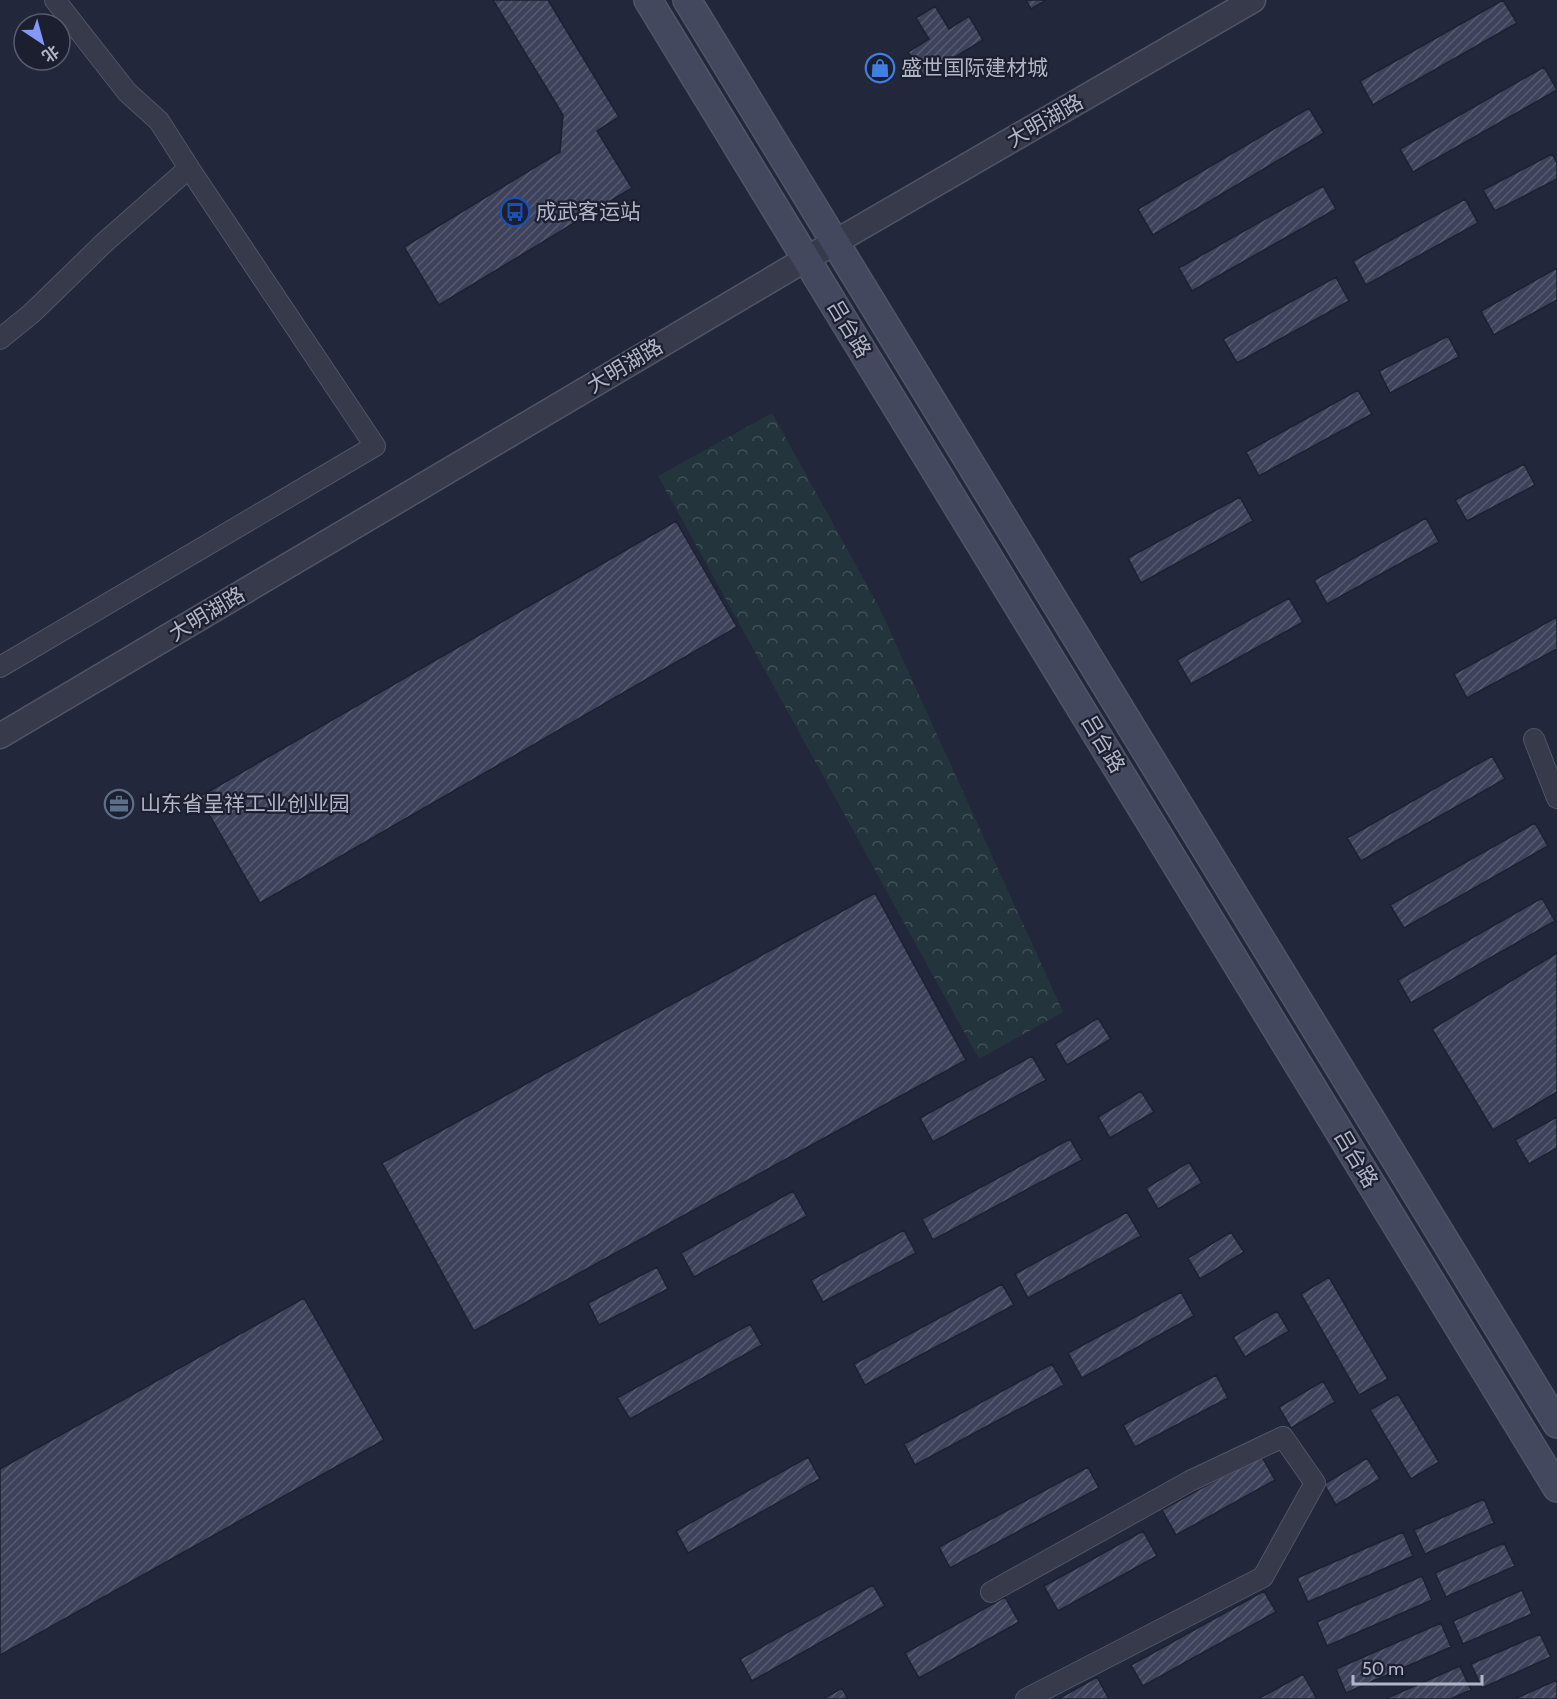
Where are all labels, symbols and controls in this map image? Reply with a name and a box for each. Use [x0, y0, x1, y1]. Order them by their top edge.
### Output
north arrow [12, 12, 72, 72]
text: 北 [38, 41, 63, 66]
shop icon: 盛世国际建材城 [864, 52, 896, 84]
place label: 盛世国际建材城 [901, 55, 1048, 80]
street label: 大明湖路 [1002, 89, 1087, 152]
bus stop icon: 成武客运站 [499, 196, 531, 228]
place label: 成武客运站 [536, 199, 641, 224]
street label: 吕台路 [822, 295, 876, 362]
street label: 大明湖路 [582, 333, 667, 398]
street label: 大明湖路 [164, 581, 249, 646]
street label: 吕台路 [1076, 710, 1130, 777]
office icon: 山东省呈祥工业创业园 [103, 788, 135, 820]
place label: 山东省呈祥工业创业园 [140, 791, 350, 816]
street label: 吕台路 [1329, 1125, 1383, 1192]
scale bar [1353, 1648, 1482, 1686]
text: 50 m [1362, 1658, 1404, 1680]

